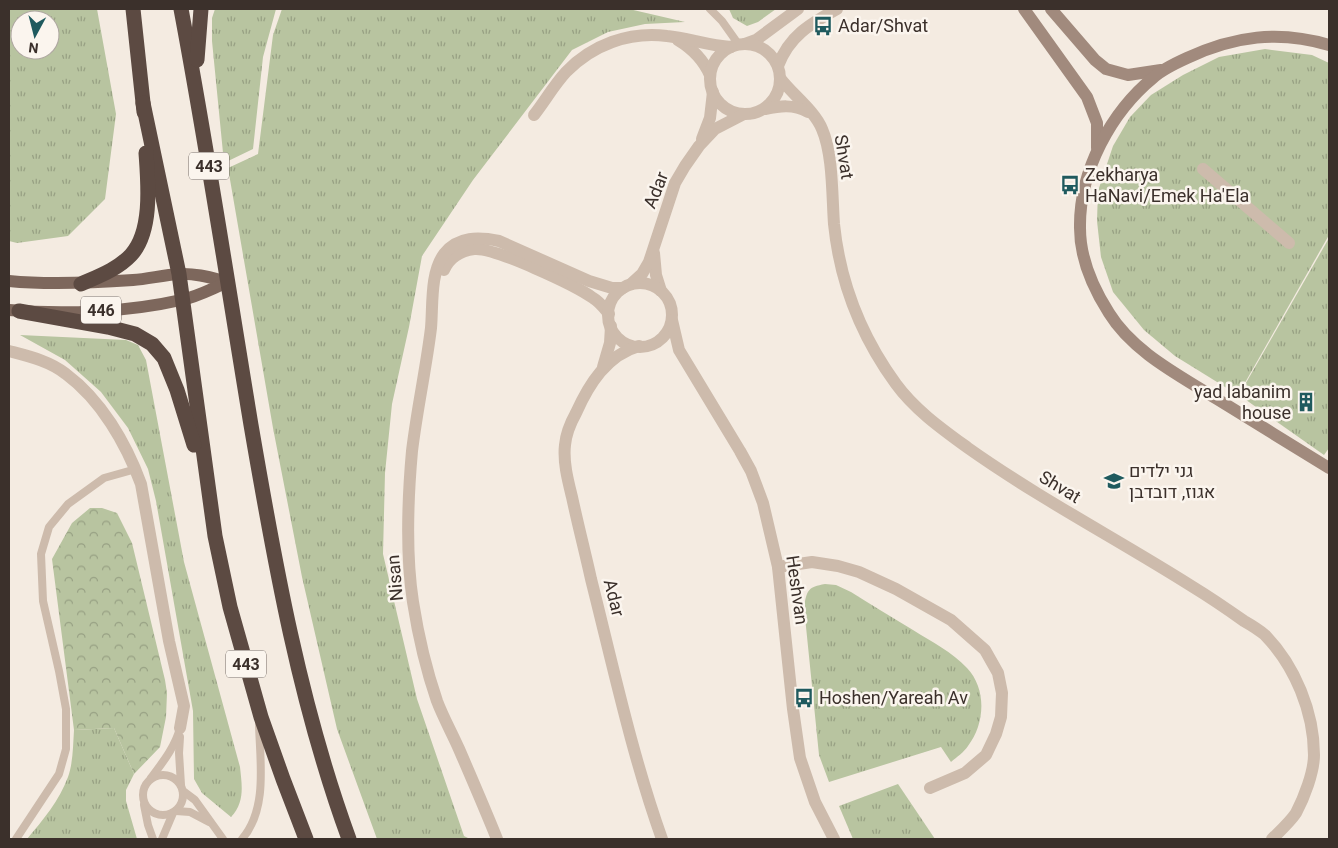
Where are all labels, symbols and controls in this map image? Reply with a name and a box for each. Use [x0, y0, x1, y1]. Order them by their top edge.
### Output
north arrow [10, 10, 60, 60]
bus stop icon: Adar/Shvat [812, 15, 834, 37]
place label: Adar/Shvat [838, 15, 928, 36]
text: N [28, 39, 39, 56]
street label: Shvat [831, 133, 858, 181]
road number: 443 [189, 153, 229, 180]
place label: Zekharya HaNavi/Emek Ha'Ela [1085, 164, 1249, 206]
street label: Adar [639, 168, 672, 211]
bus stop icon: Zekharya HaNavi/Emek Ha'Ela [1059, 174, 1081, 196]
road number: 446 [81, 296, 121, 324]
place label: yad labanim house [1194, 381, 1291, 423]
building icon: yad labanim house [1295, 391, 1317, 413]
place label: גני ילדים אגוז, דובדבן [1129, 460, 1215, 502]
street label: Shvat [1036, 466, 1085, 507]
school or university icon: גני ילדים אגוז, דובדבן [1103, 470, 1125, 492]
street label: Nisan [382, 554, 407, 602]
street label: Heshvan [782, 554, 813, 626]
street label: Adar [600, 577, 629, 619]
road number: 443 [226, 651, 266, 678]
bus stop icon: Hoshen/Yareah Av [793, 687, 815, 709]
place label: Hoshen/Yareah Av [819, 687, 968, 708]

